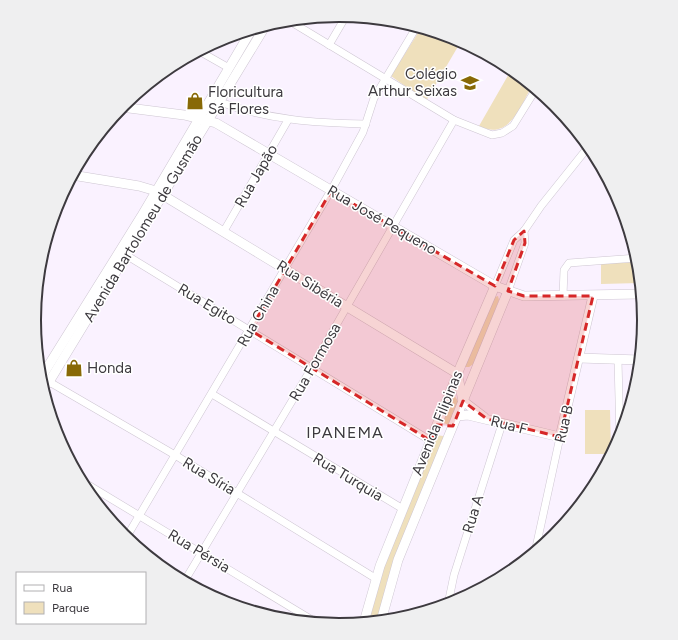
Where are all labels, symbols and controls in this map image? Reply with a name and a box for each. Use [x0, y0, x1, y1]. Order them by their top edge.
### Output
place label: Colégio Arthur Seixas [368, 65, 457, 100]
school or university icon: Colégio Arthur Seixas [460, 73, 480, 93]
place label: Floricultura Sá Flores [208, 83, 283, 118]
shop icon: Floricultura Sá Flores [185, 91, 205, 111]
street label: Avenida Bartolomeu de Gusmão [80, 131, 206, 325]
street label: Rua Japão [231, 141, 281, 211]
street label: Rua José Pequeno [324, 181, 440, 259]
street label: Rua Sibéria [273, 256, 347, 312]
street label: Rua Egito [175, 280, 240, 329]
street label: Rua China [233, 282, 283, 350]
street label: Rua Formosa [285, 320, 345, 404]
shop icon: Honda [64, 358, 84, 378]
place label: Honda [87, 359, 132, 377]
street label: Avenida Filipinas [408, 368, 466, 478]
street label: Rua B [551, 403, 577, 445]
street label: Rua F [489, 412, 529, 438]
district label: IPANEMA [306, 423, 384, 442]
street label: Rua Turquia [310, 449, 386, 505]
street label: Rua Síria [180, 453, 238, 499]
street label: Rua A [459, 493, 487, 535]
street label: Rua Pérsia [165, 526, 233, 576]
legend [16, 572, 146, 624]
text: Rua [52, 581, 72, 595]
text: Parque [52, 601, 90, 615]

